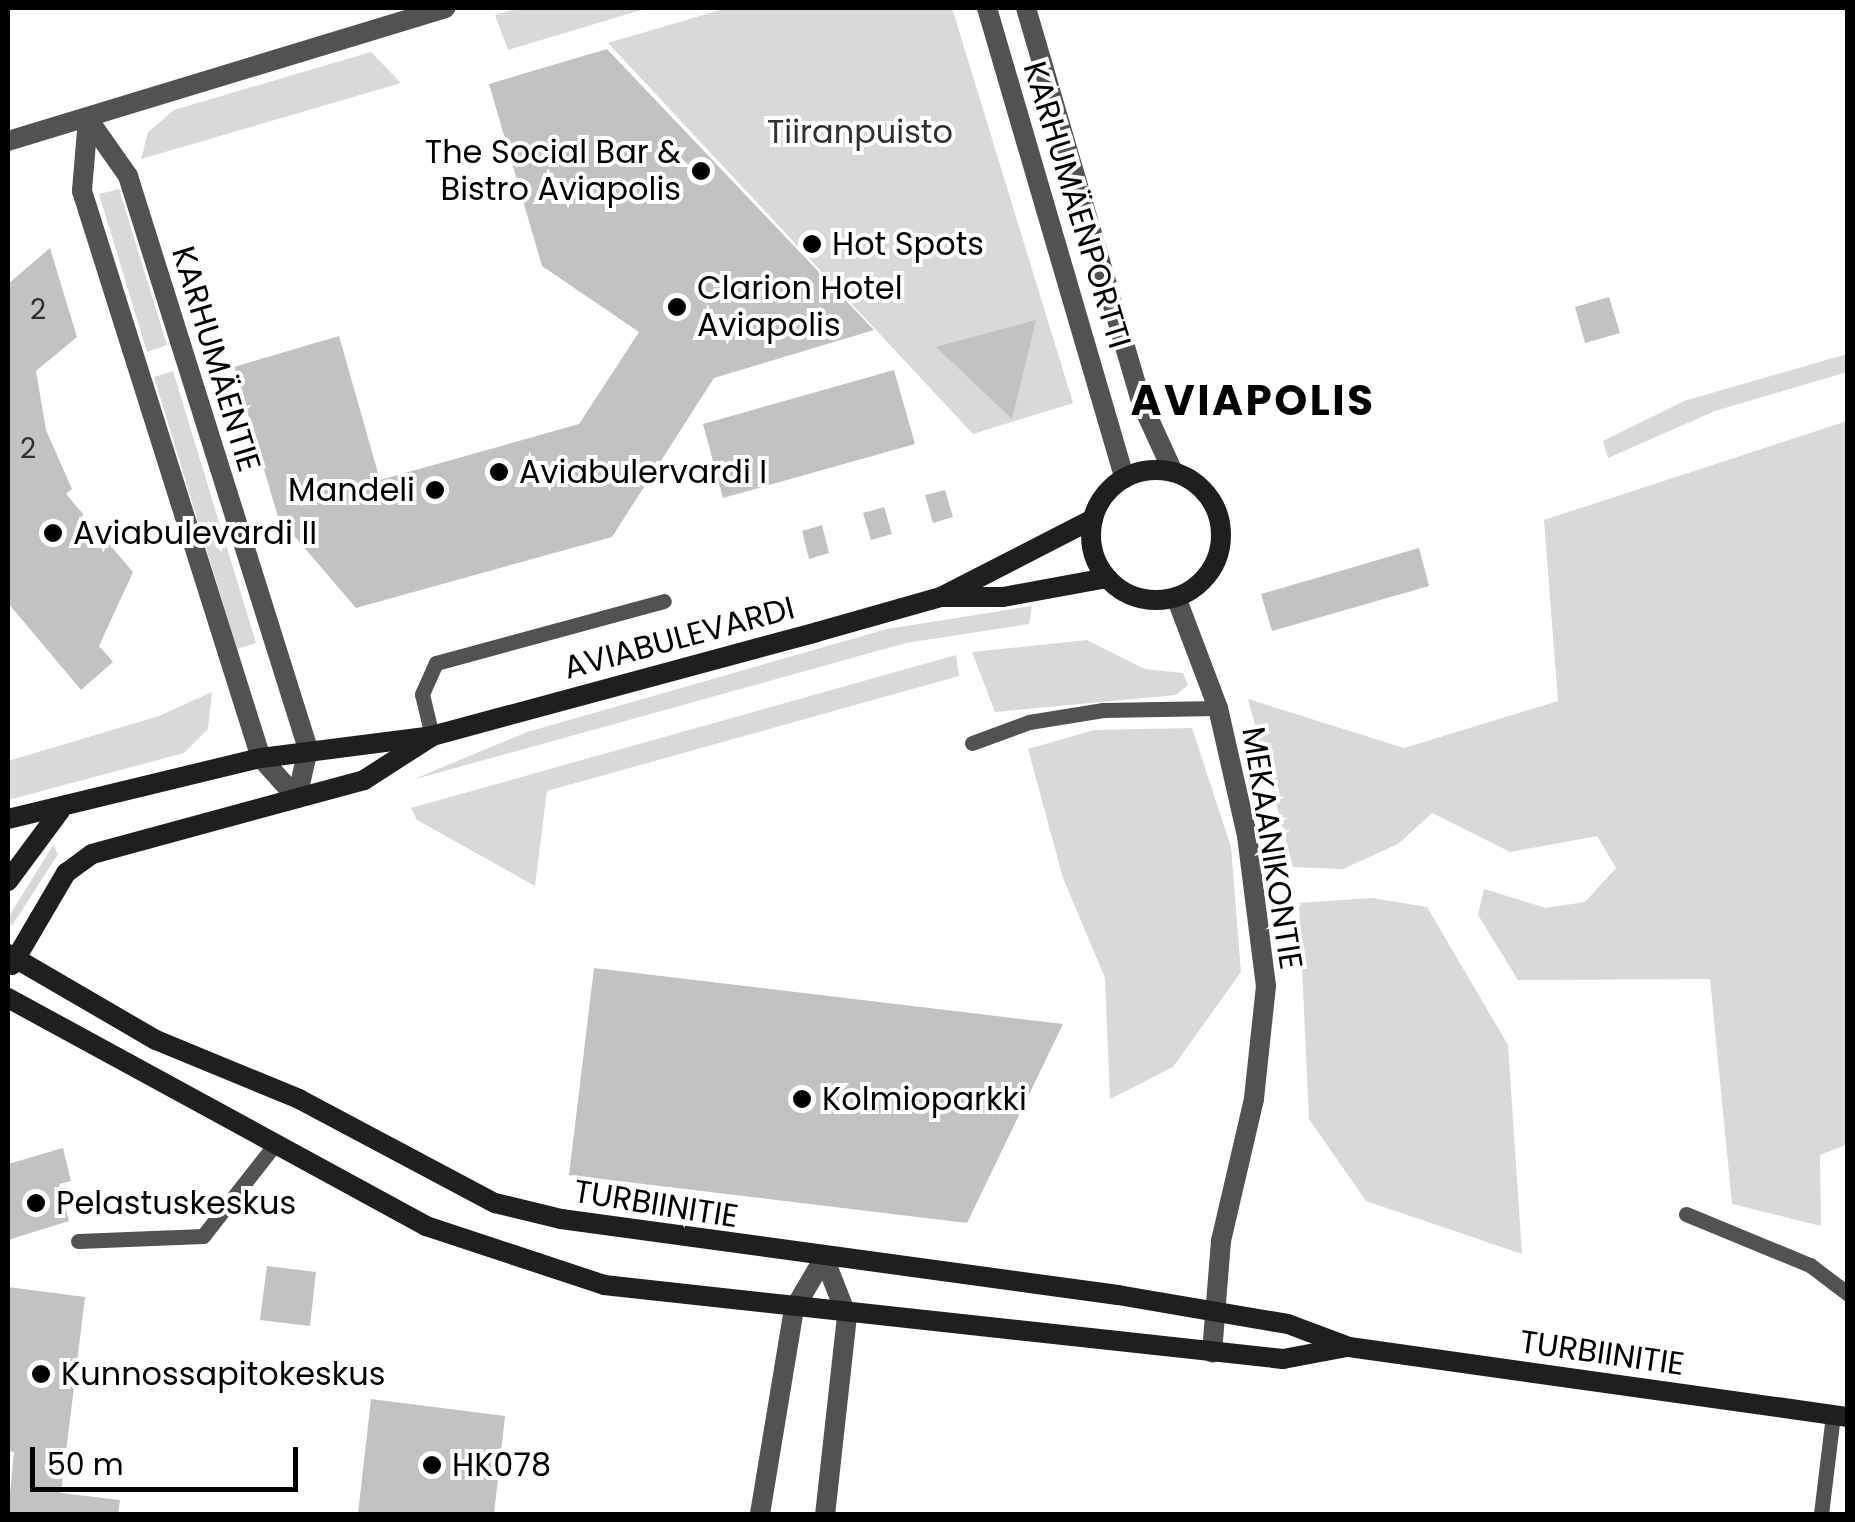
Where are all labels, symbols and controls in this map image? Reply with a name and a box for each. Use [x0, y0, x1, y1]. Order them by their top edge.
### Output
street label: KARHUMÄENPORTTI [1015, 57, 1139, 353]
park label: Tiiranpuisto [767, 113, 953, 151]
place label: The Social Bar & Bistro Aviapolis [425, 134, 681, 209]
marker: The Social Bar & Bistro Aviapolis [690, 160, 712, 182]
place label: Hot Spots [832, 225, 984, 263]
marker: Hot Spots [801, 233, 823, 255]
street label: KARHUMÄENTIE [163, 242, 269, 476]
place label: Clarion Hotel Aviapolis [697, 270, 903, 345]
house number: 2 [30, 293, 46, 327]
marker: Clarion Hotel Aviapolis [666, 296, 688, 318]
district label: AVIAPOLIS [1131, 376, 1375, 426]
house number: 2 [20, 432, 36, 466]
place label: Aviabulervardi I [519, 453, 767, 491]
marker: Aviabulervardi I [488, 461, 510, 483]
place label: Mandeli [288, 471, 415, 509]
marker: Mandeli [424, 479, 446, 501]
place label: Aviabulevardi II [73, 514, 317, 552]
marker: Aviabulevardi II [42, 522, 64, 544]
street label: AVIABULEVARDI [559, 589, 799, 687]
street label: MEKAANIKONTIE [1234, 724, 1310, 972]
place label: Kolmioparkki [822, 1080, 1027, 1118]
marker: Kolmioparkki [791, 1088, 813, 1110]
street label: TURBIINITIE [571, 1172, 741, 1236]
place label: Pelastuskeskus [56, 1184, 296, 1222]
marker: Pelastuskeskus [25, 1192, 47, 1214]
street label: TURBIINITIE [1517, 1322, 1687, 1384]
place label: Kunnossapitokeskus [61, 1355, 385, 1393]
marker: Kunnossapitokeskus [30, 1363, 52, 1385]
scale bar [35, 1427, 302, 1489]
text: 50 m [47, 1443, 124, 1486]
place label: HK078 [452, 1446, 551, 1484]
marker: HK078 [421, 1454, 443, 1476]

